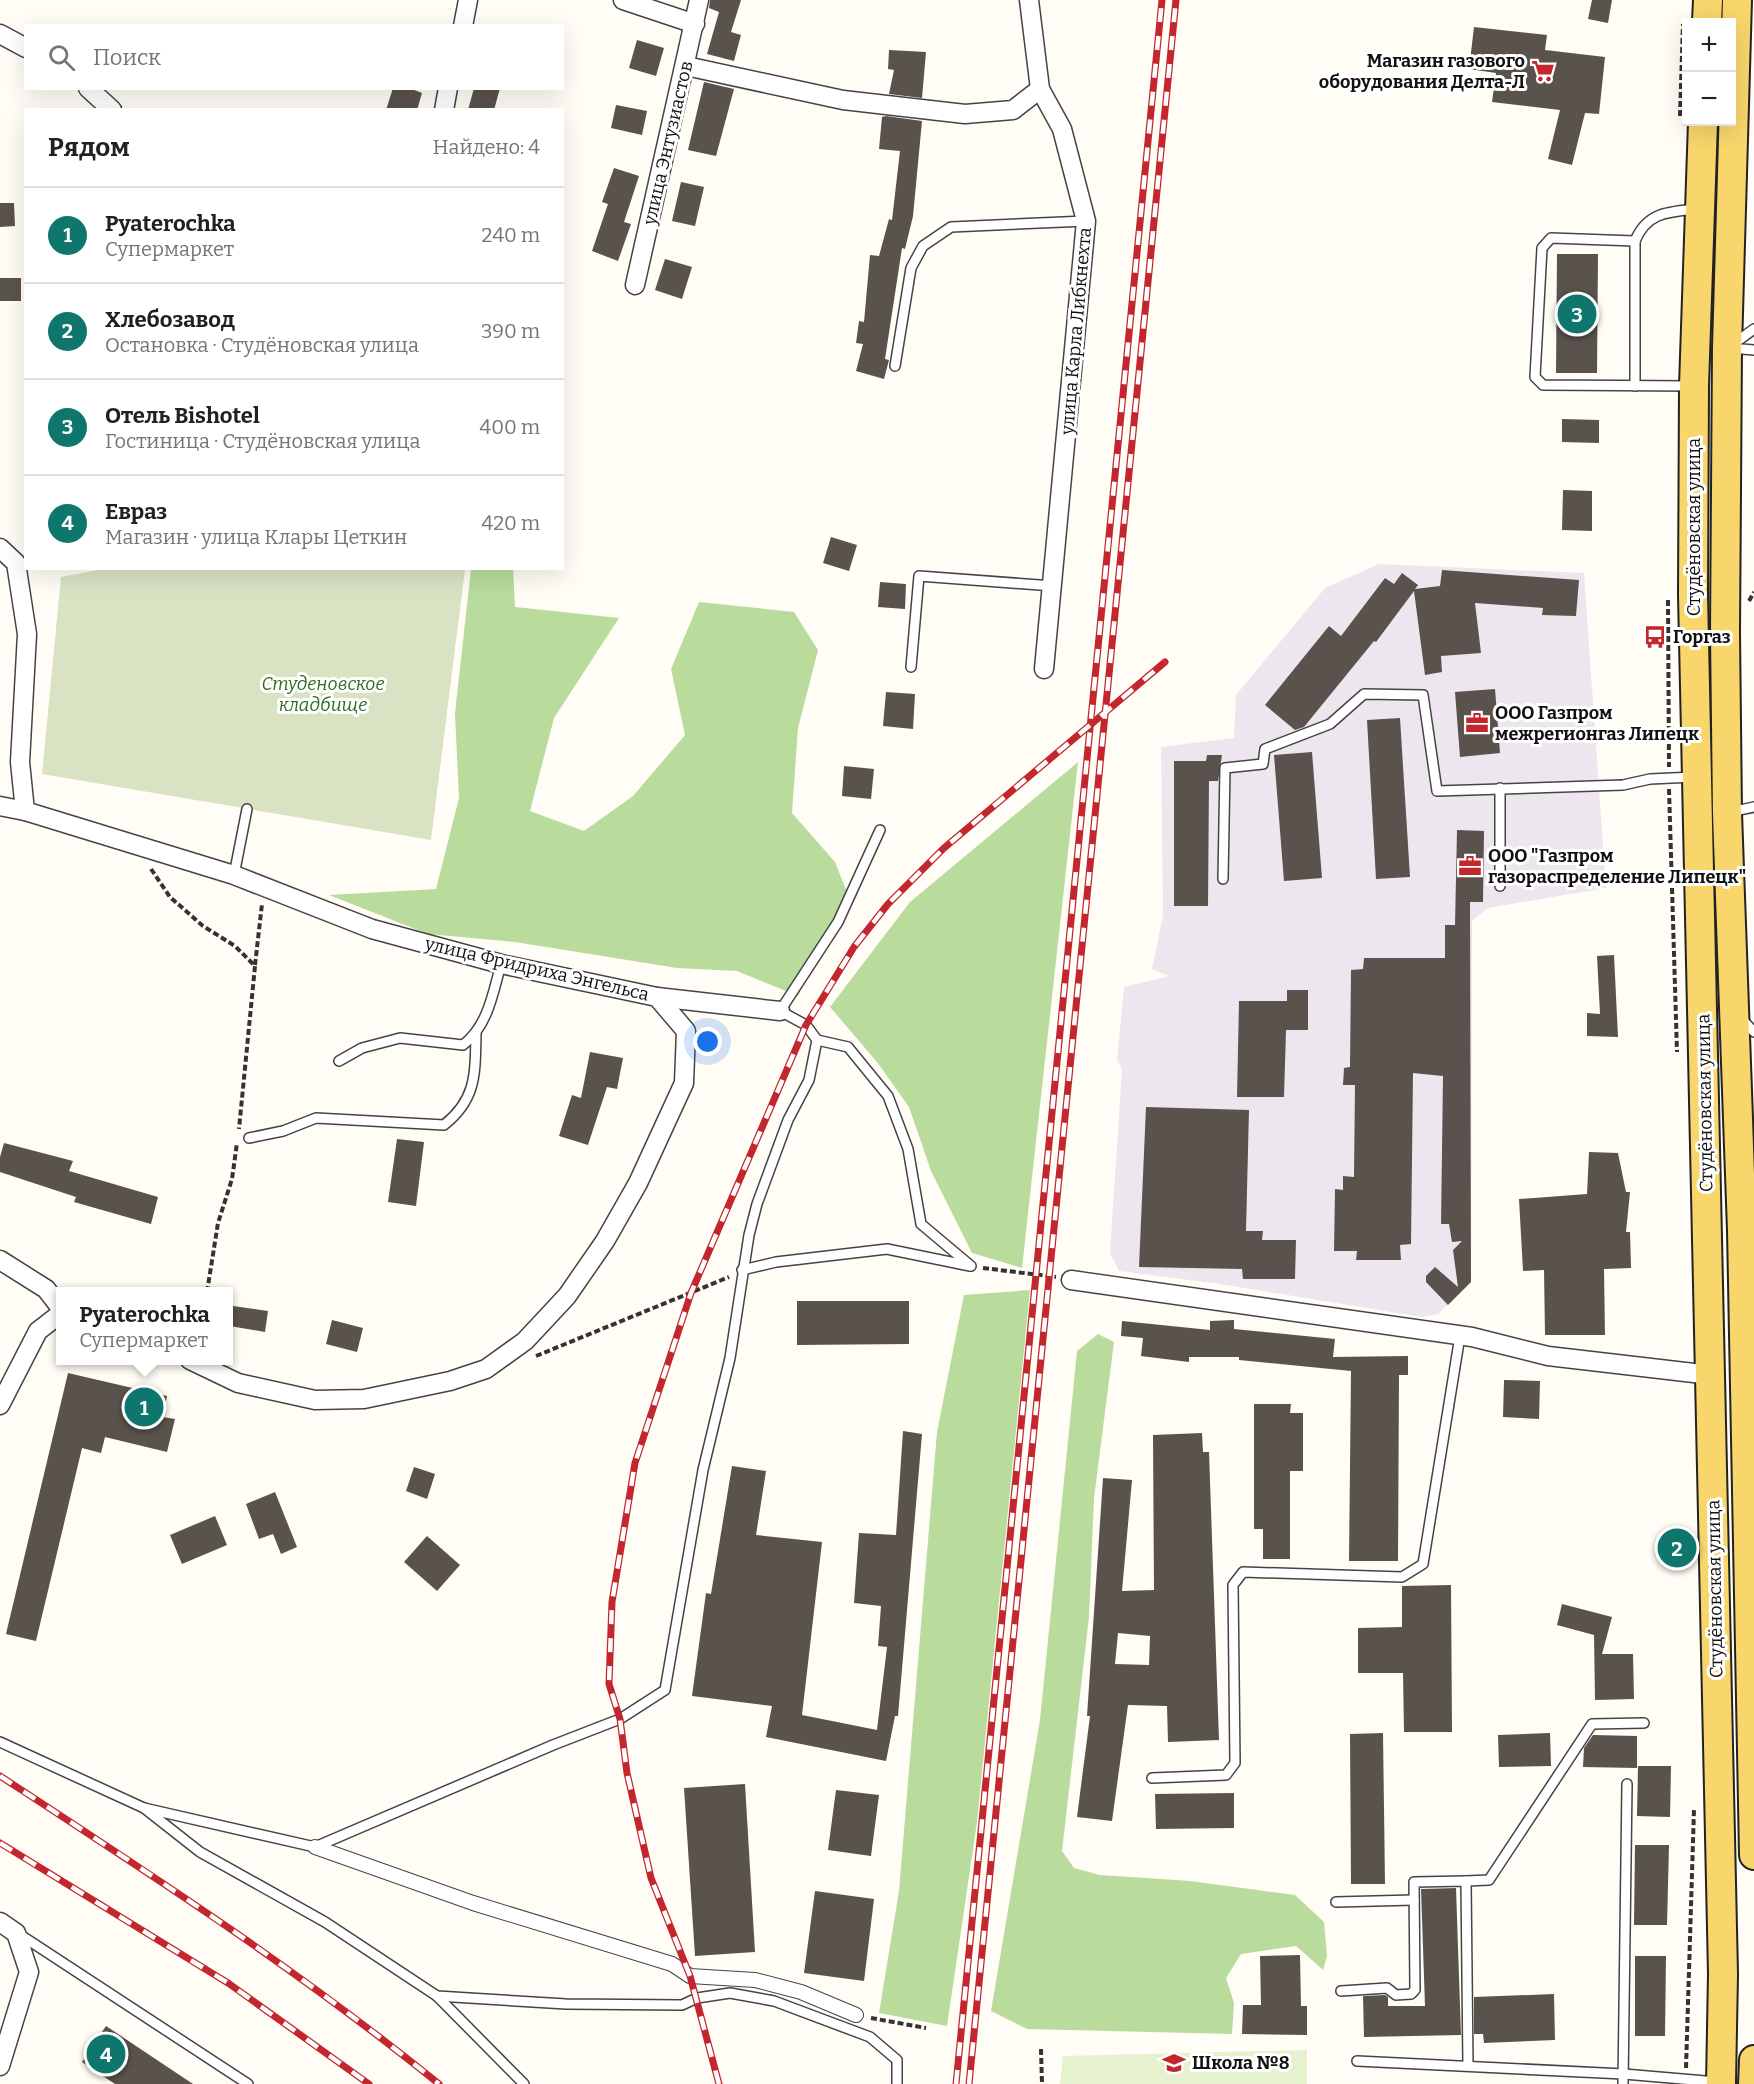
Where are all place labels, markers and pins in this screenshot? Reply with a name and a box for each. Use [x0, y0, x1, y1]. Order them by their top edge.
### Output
place label: Магазин газового оборудования Делта-Л [1319, 50, 1525, 93]
supermarket icon: Магазин газового оборудования Делта-Л [1530, 58, 1556, 84]
pin: 3 [1558, 292, 1596, 336]
bus stop icon: Горгаз [1642, 624, 1668, 650]
place label: Горгаз [1673, 626, 1731, 648]
place label: ООО Газпром межрегионгаз Липецк [1495, 702, 1699, 745]
office icon: ООО Газпром межрегионгаз Липецк [1464, 710, 1490, 736]
place label: ООО "Газпром газораспределение Липецк" [1488, 845, 1746, 888]
office icon: ООО "Газпром газораспределение Липецк" [1457, 853, 1483, 879]
pin: 1 [124, 1384, 164, 1430]
pin: 2 [1658, 1526, 1696, 1570]
pin: 4 [86, 2032, 126, 2076]
school or university icon: Школа №8 [1161, 2050, 1187, 2076]
place label: Школа №8 [1192, 2052, 1290, 2074]

